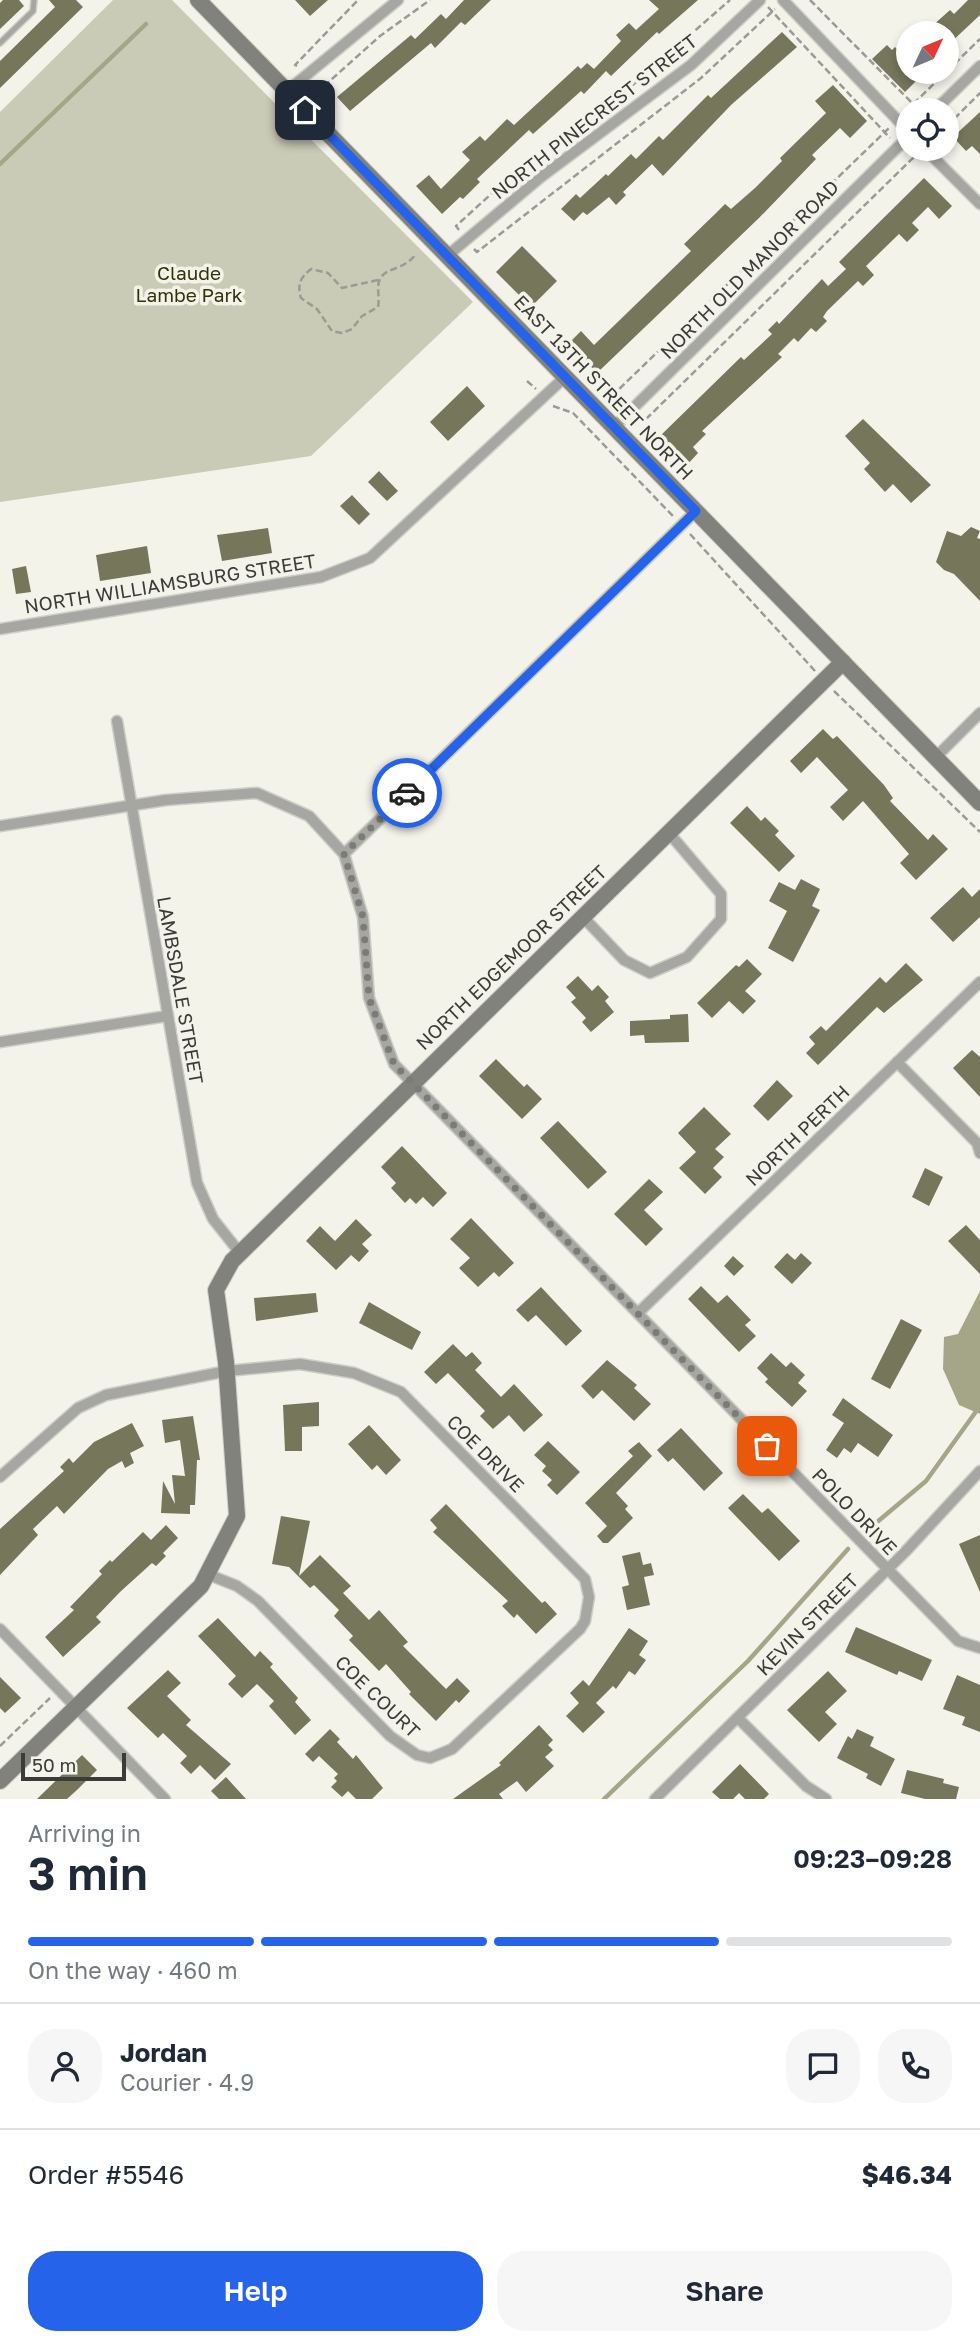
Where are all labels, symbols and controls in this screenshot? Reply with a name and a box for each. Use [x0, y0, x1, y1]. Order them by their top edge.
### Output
north arrow [896, 21, 959, 84]
map controls [896, 21, 959, 161]
street label: NORTH PINECREST STREET [487, 29, 701, 203]
pin [275, 80, 335, 140]
icon: home [286, 91, 324, 129]
button: locate [896, 98, 959, 161]
street label: NORTH OLD MANOR ROAD [655, 175, 843, 363]
park label: Claude Lambe Park [135, 261, 243, 306]
street label: EAST 13TH STREET NORTH [510, 290, 698, 484]
street label: NORTH WILLIAMSBURG STREET [23, 549, 318, 617]
courier [372, 758, 442, 828]
icon: car [388, 774, 426, 812]
street label: NORTH EDGEMOOR STREET [411, 860, 611, 1054]
street label: LAMBSDALE STREET [153, 894, 209, 1086]
street label: NORTH PERTH [740, 1080, 854, 1190]
street label: COE DRIVE [443, 1410, 529, 1496]
pin [737, 1416, 797, 1476]
icon: bag [748, 1427, 786, 1465]
street label: POLO DRIVE [808, 1463, 902, 1559]
street label: KEVIN STREET [751, 1568, 863, 1680]
street label: COE COURT [331, 1650, 425, 1742]
scale bar [21, 1750, 126, 1782]
text: 50 m [32, 1753, 76, 1776]
text: Arriving in [28, 1819, 141, 1847]
text: 09:23–09:28 [793, 1843, 952, 1874]
text: 3 min [28, 1845, 148, 1900]
text: On the way · 460 m [28, 1956, 238, 1984]
button: person [28, 2029, 102, 2103]
button: chat [786, 2029, 860, 2103]
button: phone [878, 2029, 952, 2103]
text: Jordan [120, 2037, 207, 2068]
text: Courier · 4.9 [120, 2068, 254, 2096]
text: Order #5546 [28, 2159, 184, 2190]
text: $46.34 [861, 2159, 952, 2190]
button: Help [28, 2251, 483, 2331]
button: Share [497, 2251, 952, 2331]

